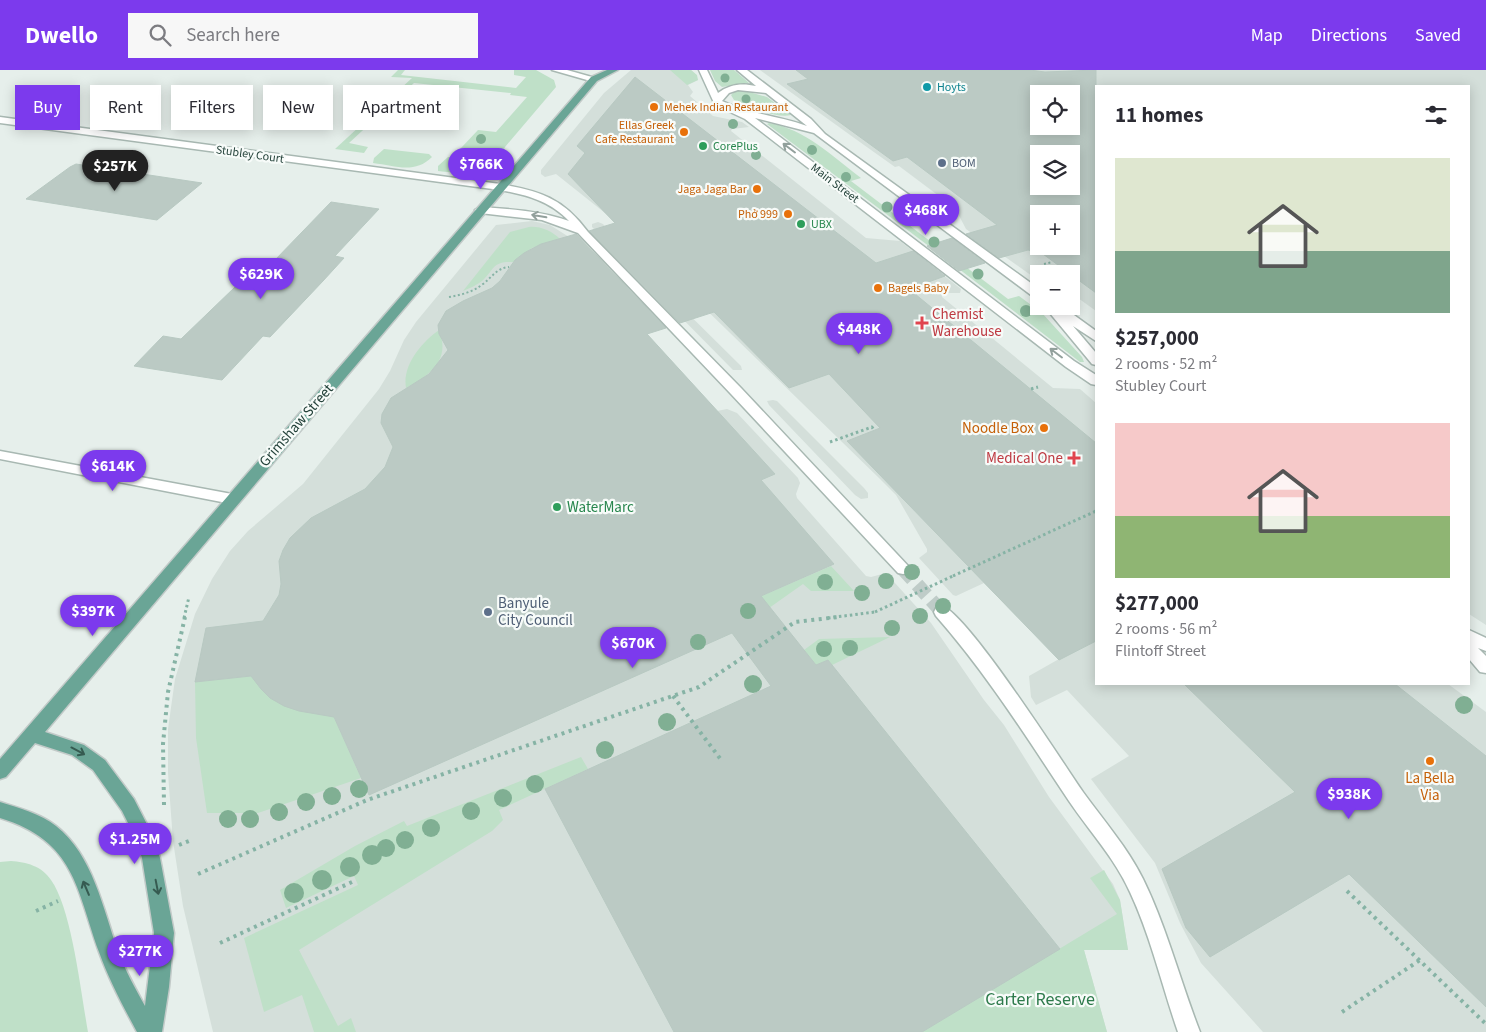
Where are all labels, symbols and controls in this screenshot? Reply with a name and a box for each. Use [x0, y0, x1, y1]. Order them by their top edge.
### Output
search box [128, 13, 478, 58]
text: Dwello [25, 18, 98, 53]
icon: search [146, 21, 174, 49]
text: Search here [186, 22, 280, 49]
text: Map [1251, 23, 1283, 48]
text: Directions [1311, 23, 1387, 48]
text: Saved [1415, 23, 1461, 48]
place label: Hoyts [937, 79, 966, 96]
marker: Hoyts [921, 81, 933, 93]
chip: Buy [15, 85, 80, 130]
chip: Rent [90, 85, 161, 130]
chip: Filters [171, 85, 253, 130]
chip: New [263, 85, 333, 130]
chip: Apartment [343, 85, 459, 130]
map controls [1030, 85, 1080, 315]
button: locate [1030, 85, 1080, 135]
place label: Mehek Indian Restaurant [664, 99, 788, 116]
text: 11 homes [1115, 100, 1203, 130]
marker: Mehek Indian Restaurant [648, 101, 660, 113]
icon: filters [1422, 101, 1450, 129]
place label: Ellas Greek Cafe Restaurant [595, 117, 674, 148]
marker: Ellas Greek Cafe Restaurant [678, 126, 690, 138]
place label: CorePlus [713, 138, 758, 155]
marker: CorePlus [697, 140, 709, 152]
street label: Stubley Court [215, 141, 285, 168]
one-way arrow [782, 143, 796, 153]
button: layers [1030, 145, 1080, 195]
pin: $766K [446, 148, 516, 190]
pin: $257K [80, 150, 150, 192]
text: $766K [459, 153, 503, 175]
text: $257K [93, 155, 137, 177]
place label: BOM [952, 155, 976, 172]
marker: BOM [936, 157, 948, 169]
street label: Main Street [807, 160, 862, 207]
place label: Jaga Jaga Bar [678, 181, 748, 198]
marker: Jaga Jaga Bar [751, 183, 763, 195]
icon: home [1238, 191, 1328, 281]
pin: $468K [891, 194, 961, 236]
text: $468K [904, 199, 948, 221]
button: + [1030, 205, 1080, 255]
place label: Phở 999 [738, 206, 778, 223]
marker: Phở 999 [782, 208, 794, 220]
one-way arrow [532, 210, 548, 220]
place label: UBX [811, 216, 832, 233]
marker: UBX [795, 218, 807, 230]
pin: $629K [226, 258, 296, 300]
text: $629K [239, 263, 283, 285]
button: − [1030, 265, 1080, 315]
place label: Bagels Baby [888, 280, 949, 297]
marker: Bagels Baby [872, 282, 884, 294]
place label: Chemist Warehouse [932, 304, 1002, 342]
pin: $448K [824, 312, 894, 355]
marker: Chemist Warehouse [916, 317, 928, 329]
text: $448K [837, 318, 881, 340]
text: $257,000 [1115, 323, 1199, 353]
one-way arrow [1050, 348, 1063, 359]
text: 2 rooms · 52 m² [1115, 353, 1217, 375]
text: Stubley Court [1115, 375, 1206, 397]
street label: Grimshaw Street [254, 379, 338, 471]
place label: Noodle Box [962, 418, 1034, 439]
marker: Noodle Box [1038, 422, 1050, 434]
place label: Medical One [986, 448, 1063, 469]
pin: $614K [78, 450, 148, 492]
marker: Medical One [1067, 451, 1081, 465]
text: $614K [91, 455, 135, 477]
icon: home [1238, 456, 1328, 546]
place label: WaterMarc [567, 497, 634, 518]
marker: WaterMarc [551, 501, 563, 513]
text: $277,000 [1115, 588, 1199, 618]
place label: Banyule City Council [498, 593, 573, 631]
pin: $397K [58, 594, 128, 637]
text: $397K [71, 600, 115, 622]
marker: Banyule City Council [482, 606, 494, 618]
text: 2 rooms · 56 m² [1115, 618, 1217, 640]
pin: $670K [598, 626, 668, 669]
text: $670K [611, 632, 655, 654]
text: Flintoff Street [1115, 640, 1206, 662]
one-way arrow [70, 747, 85, 756]
marker: La Bella Via [1424, 755, 1436, 767]
place label: La Bella Via [1405, 768, 1455, 806]
pin: $938K [1314, 778, 1384, 820]
text: $938K [1327, 783, 1371, 805]
pin: $1.25M [94, 822, 176, 865]
text: $1.25M [110, 828, 160, 850]
one-way arrow [152, 879, 162, 895]
one-way arrow [81, 881, 90, 896]
pin: $277K [105, 934, 175, 977]
text: $277K [118, 940, 162, 962]
park label: Carter Reserve [985, 987, 1095, 1012]

